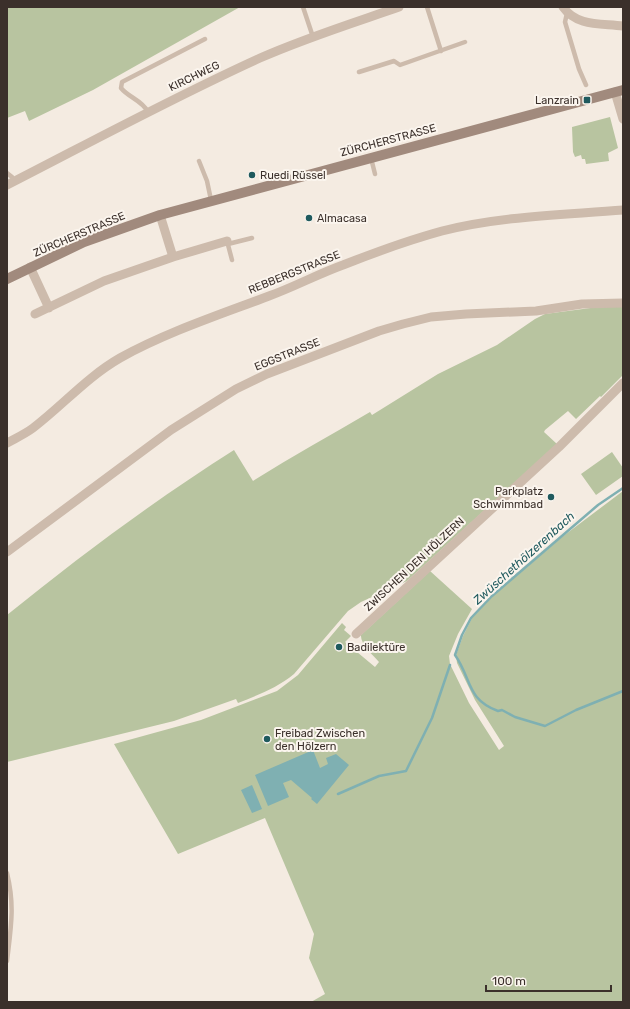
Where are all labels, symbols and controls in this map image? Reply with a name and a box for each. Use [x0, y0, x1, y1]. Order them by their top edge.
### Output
street label: KIRCHWEG [167, 59, 222, 94]
place label: Lanzrain [535, 94, 579, 107]
marker: Lanzrain [582, 95, 592, 105]
street label: ZÜRCHERSTRASSE [339, 121, 438, 160]
place label: Ruedi Rüssel [260, 169, 326, 182]
marker: Ruedi Rüssel [247, 170, 257, 180]
street label: ZÜRCHERSTRASSE [31, 209, 127, 260]
place label: Almacasa [317, 212, 367, 225]
marker: Almacasa [304, 213, 314, 223]
street label: REBBERGSTRASSE [246, 248, 342, 297]
street label: EGGSTRASSE [253, 335, 322, 374]
place label: Parkplatz Schwimmbad [473, 485, 543, 511]
marker: Parkplatz Schwimmbad [546, 492, 556, 502]
water label: Zwüschethölzerenbach [470, 509, 578, 608]
street label: ZWISCHEN DEN HÖLZERN [362, 515, 467, 614]
place label: Badilektüre [347, 641, 405, 654]
marker: Badilektüre [334, 642, 344, 652]
place label: Freibad Zwischen den Hölzern [275, 727, 365, 753]
marker: Freibad Zwischen den Hölzern [262, 734, 272, 744]
scale bar [486, 967, 611, 993]
text: 100 m [492, 974, 526, 988]

